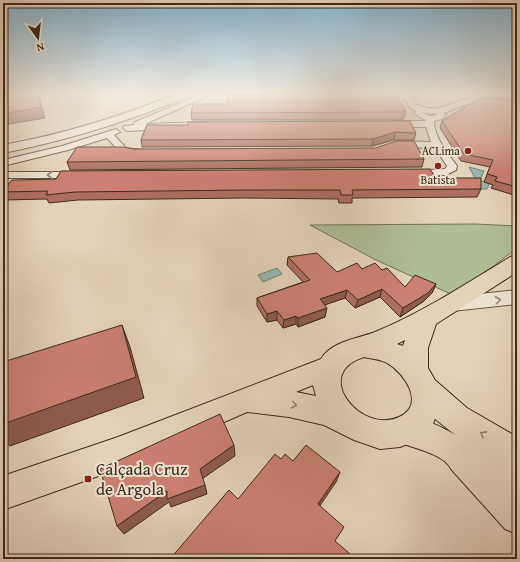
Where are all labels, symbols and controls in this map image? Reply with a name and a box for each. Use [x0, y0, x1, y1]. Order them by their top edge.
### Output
north arrow [18, 18, 58, 58]
text: N [34, 39, 46, 57]
place label: ACLima [422, 142, 460, 159]
marker: ACLima [463, 146, 473, 156]
marker: Batista [433, 161, 443, 171]
one-way arrow [47, 171, 53, 179]
place label: Batista [421, 171, 456, 188]
one-way arrow [495, 296, 501, 305]
one-way arrow [291, 400, 298, 408]
one-way arrow [480, 432, 487, 439]
place label: Calçada Cruz de Argola [96, 456, 188, 501]
marker: Calçada Cruz de Argola [83, 474, 93, 484]

